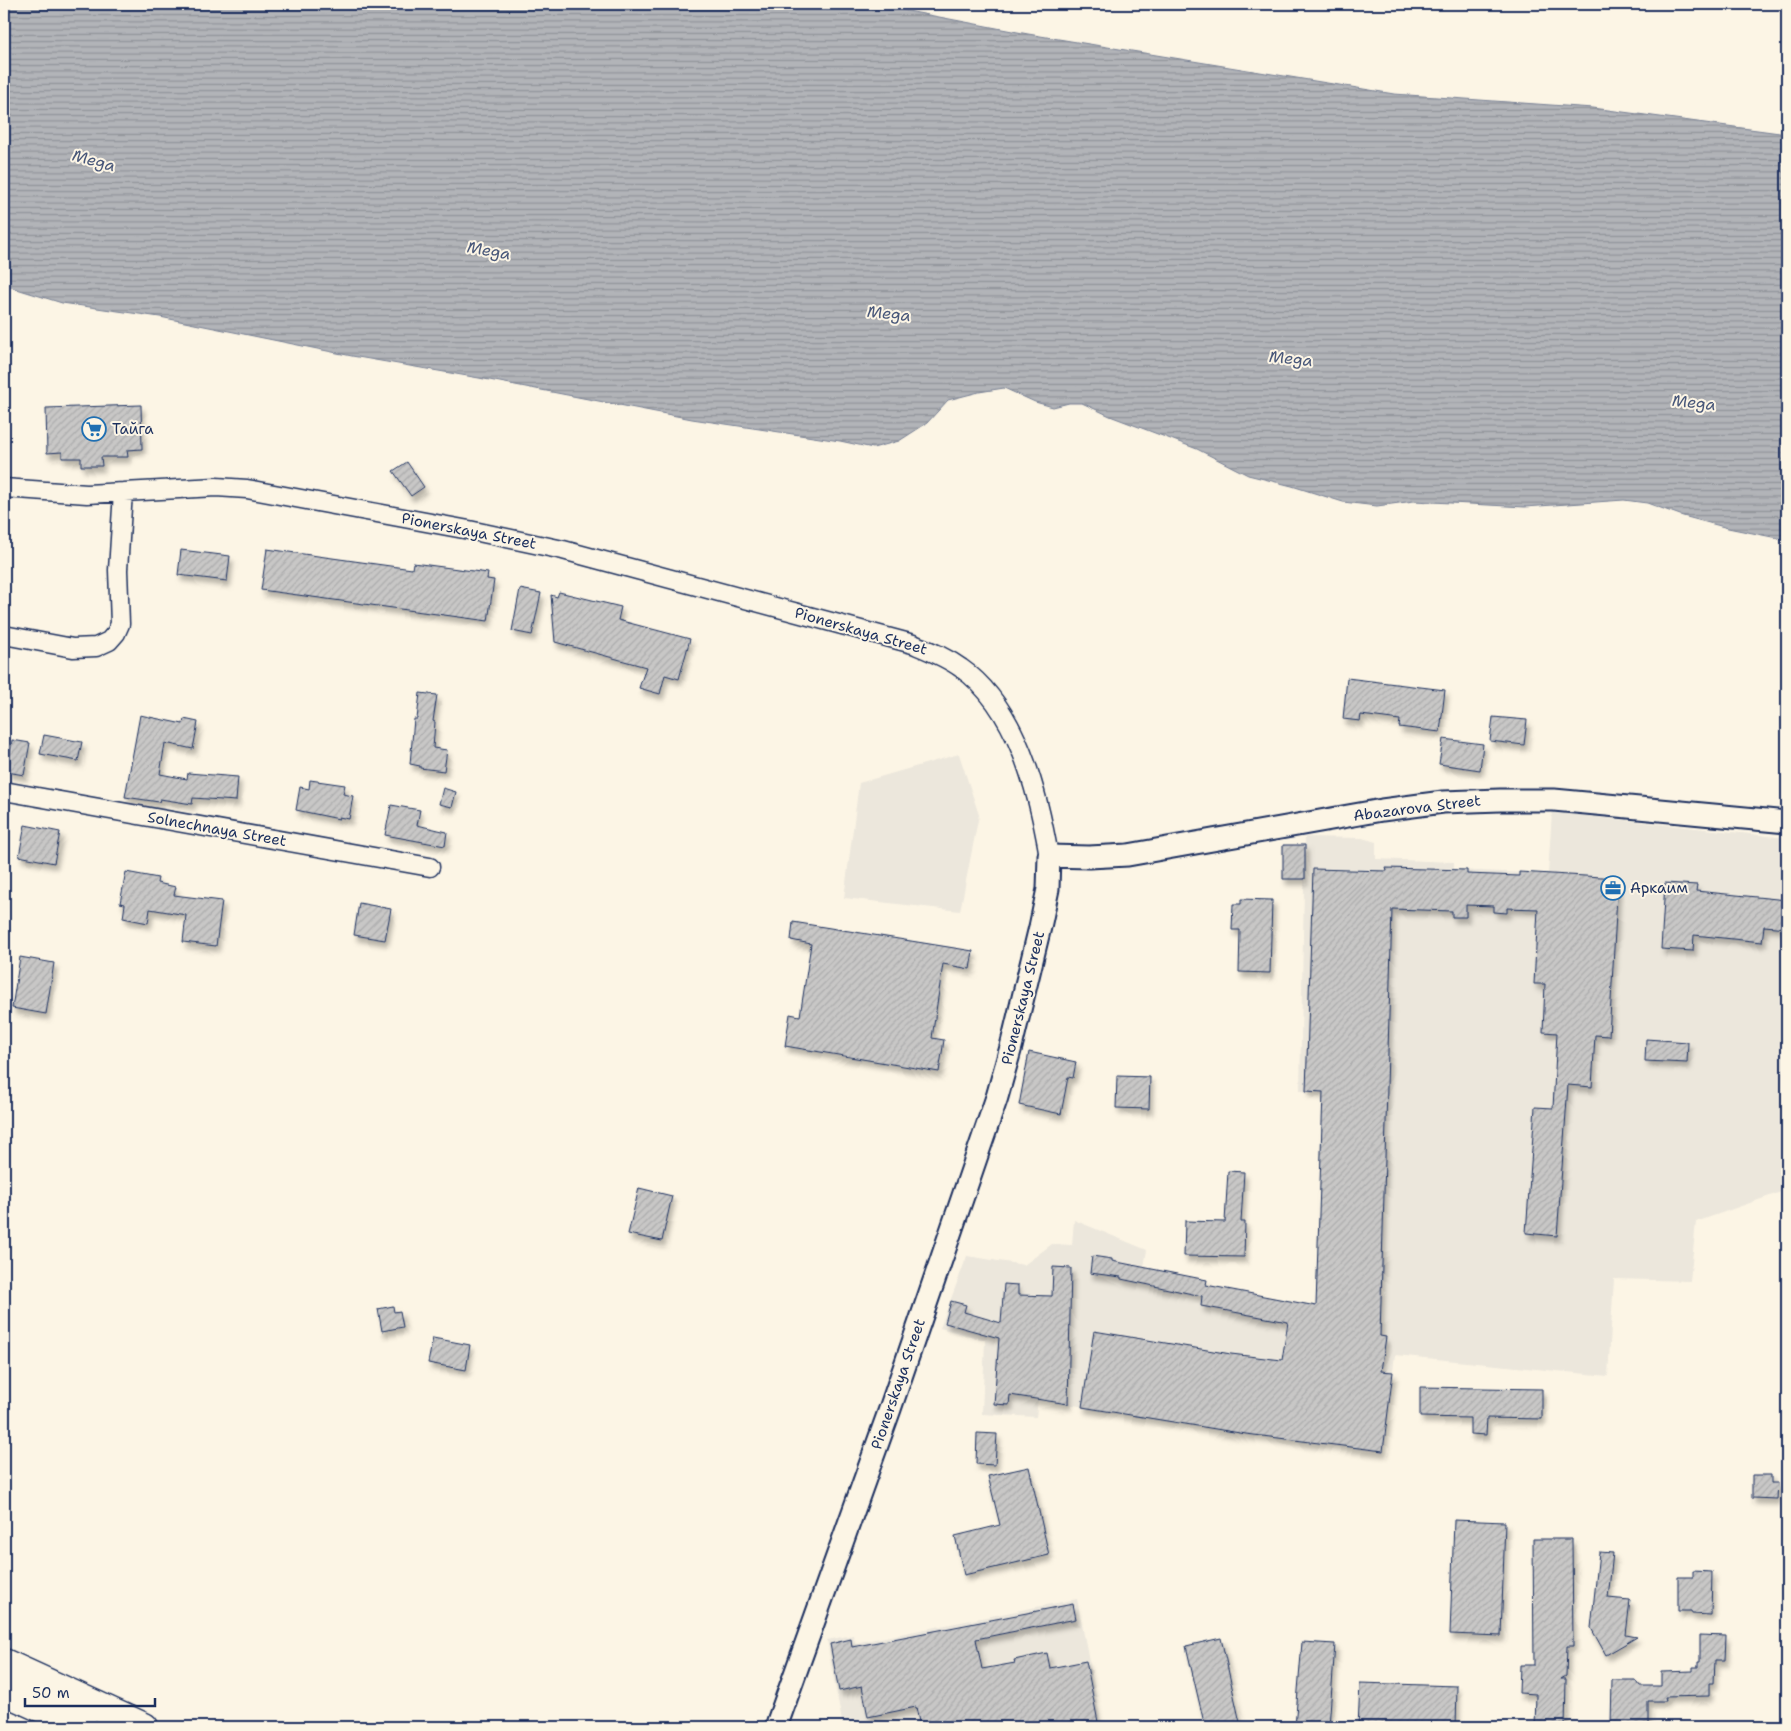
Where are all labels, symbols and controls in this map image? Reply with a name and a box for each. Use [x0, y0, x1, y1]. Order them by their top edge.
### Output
water label: Mega [70, 145, 118, 176]
water label: Mega [466, 236, 512, 265]
water label: Mega [866, 301, 912, 326]
water label: Mega [1268, 346, 1314, 371]
water label: Mega [1671, 390, 1717, 415]
supermarket icon: Тайга [81, 416, 107, 442]
place label: Тайга [112, 419, 154, 439]
street label: Pionerskaya Street [400, 508, 538, 554]
street label: Pionerskaya Street [792, 603, 930, 659]
street label: Abazarova Street [1352, 790, 1482, 826]
street label: Solnechnaya Street [146, 807, 288, 851]
office icon: Аркаим [1600, 875, 1626, 901]
place label: Аркаим [1630, 878, 1688, 898]
street label: Pionerskaya Street [997, 929, 1049, 1067]
street label: Pionerskaya Street [866, 1316, 930, 1452]
scale bar [25, 1676, 155, 1708]
text: 50 m [32, 1683, 70, 1703]

